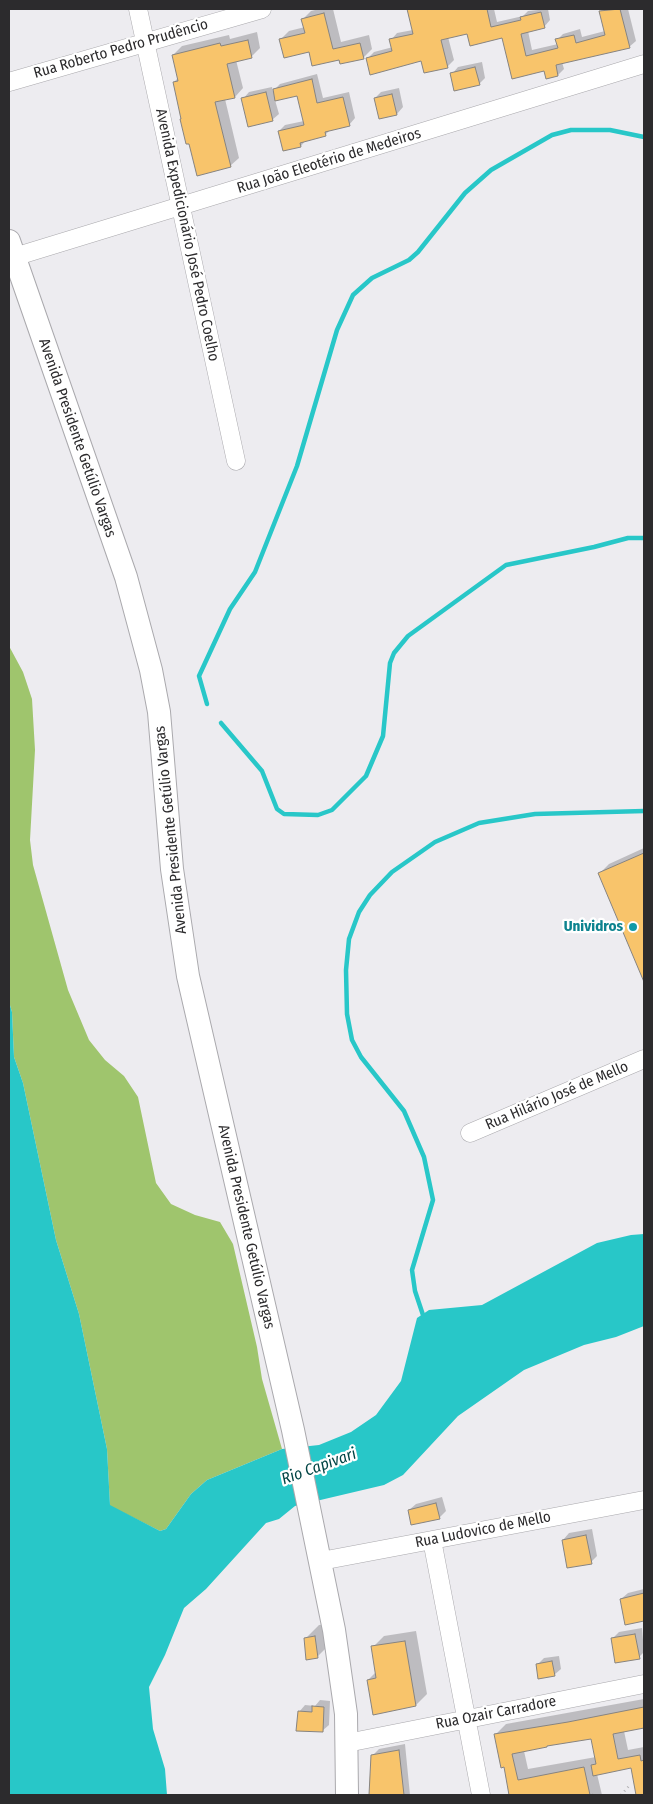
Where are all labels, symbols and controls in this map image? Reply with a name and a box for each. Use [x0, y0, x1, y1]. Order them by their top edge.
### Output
street label: Rua Roberto Pedro Prudêncio [32, 15, 210, 83]
street label: Avenida Expedicionário José Pedro Coelho [151, 107, 223, 363]
street label: Rua João Eleotério de Medeiros [235, 124, 423, 198]
street label: Avenida Presidente Getúlio Vargas [34, 336, 120, 540]
street label: Avenida Presidente Getúlio Vargas [151, 725, 191, 935]
place label: Unividros [564, 918, 623, 936]
marker: Unividros [627, 921, 639, 933]
street label: Rua Hilário José de Mello [483, 1058, 631, 1134]
street label: Avenida Presidente Getúlio Vargas [214, 1123, 278, 1331]
water label: Rio Capivari [279, 1445, 359, 1489]
street label: Rua Ludovico de Mello [414, 1508, 552, 1552]
street label: Rua Ozair Carradore [434, 1693, 558, 1733]

